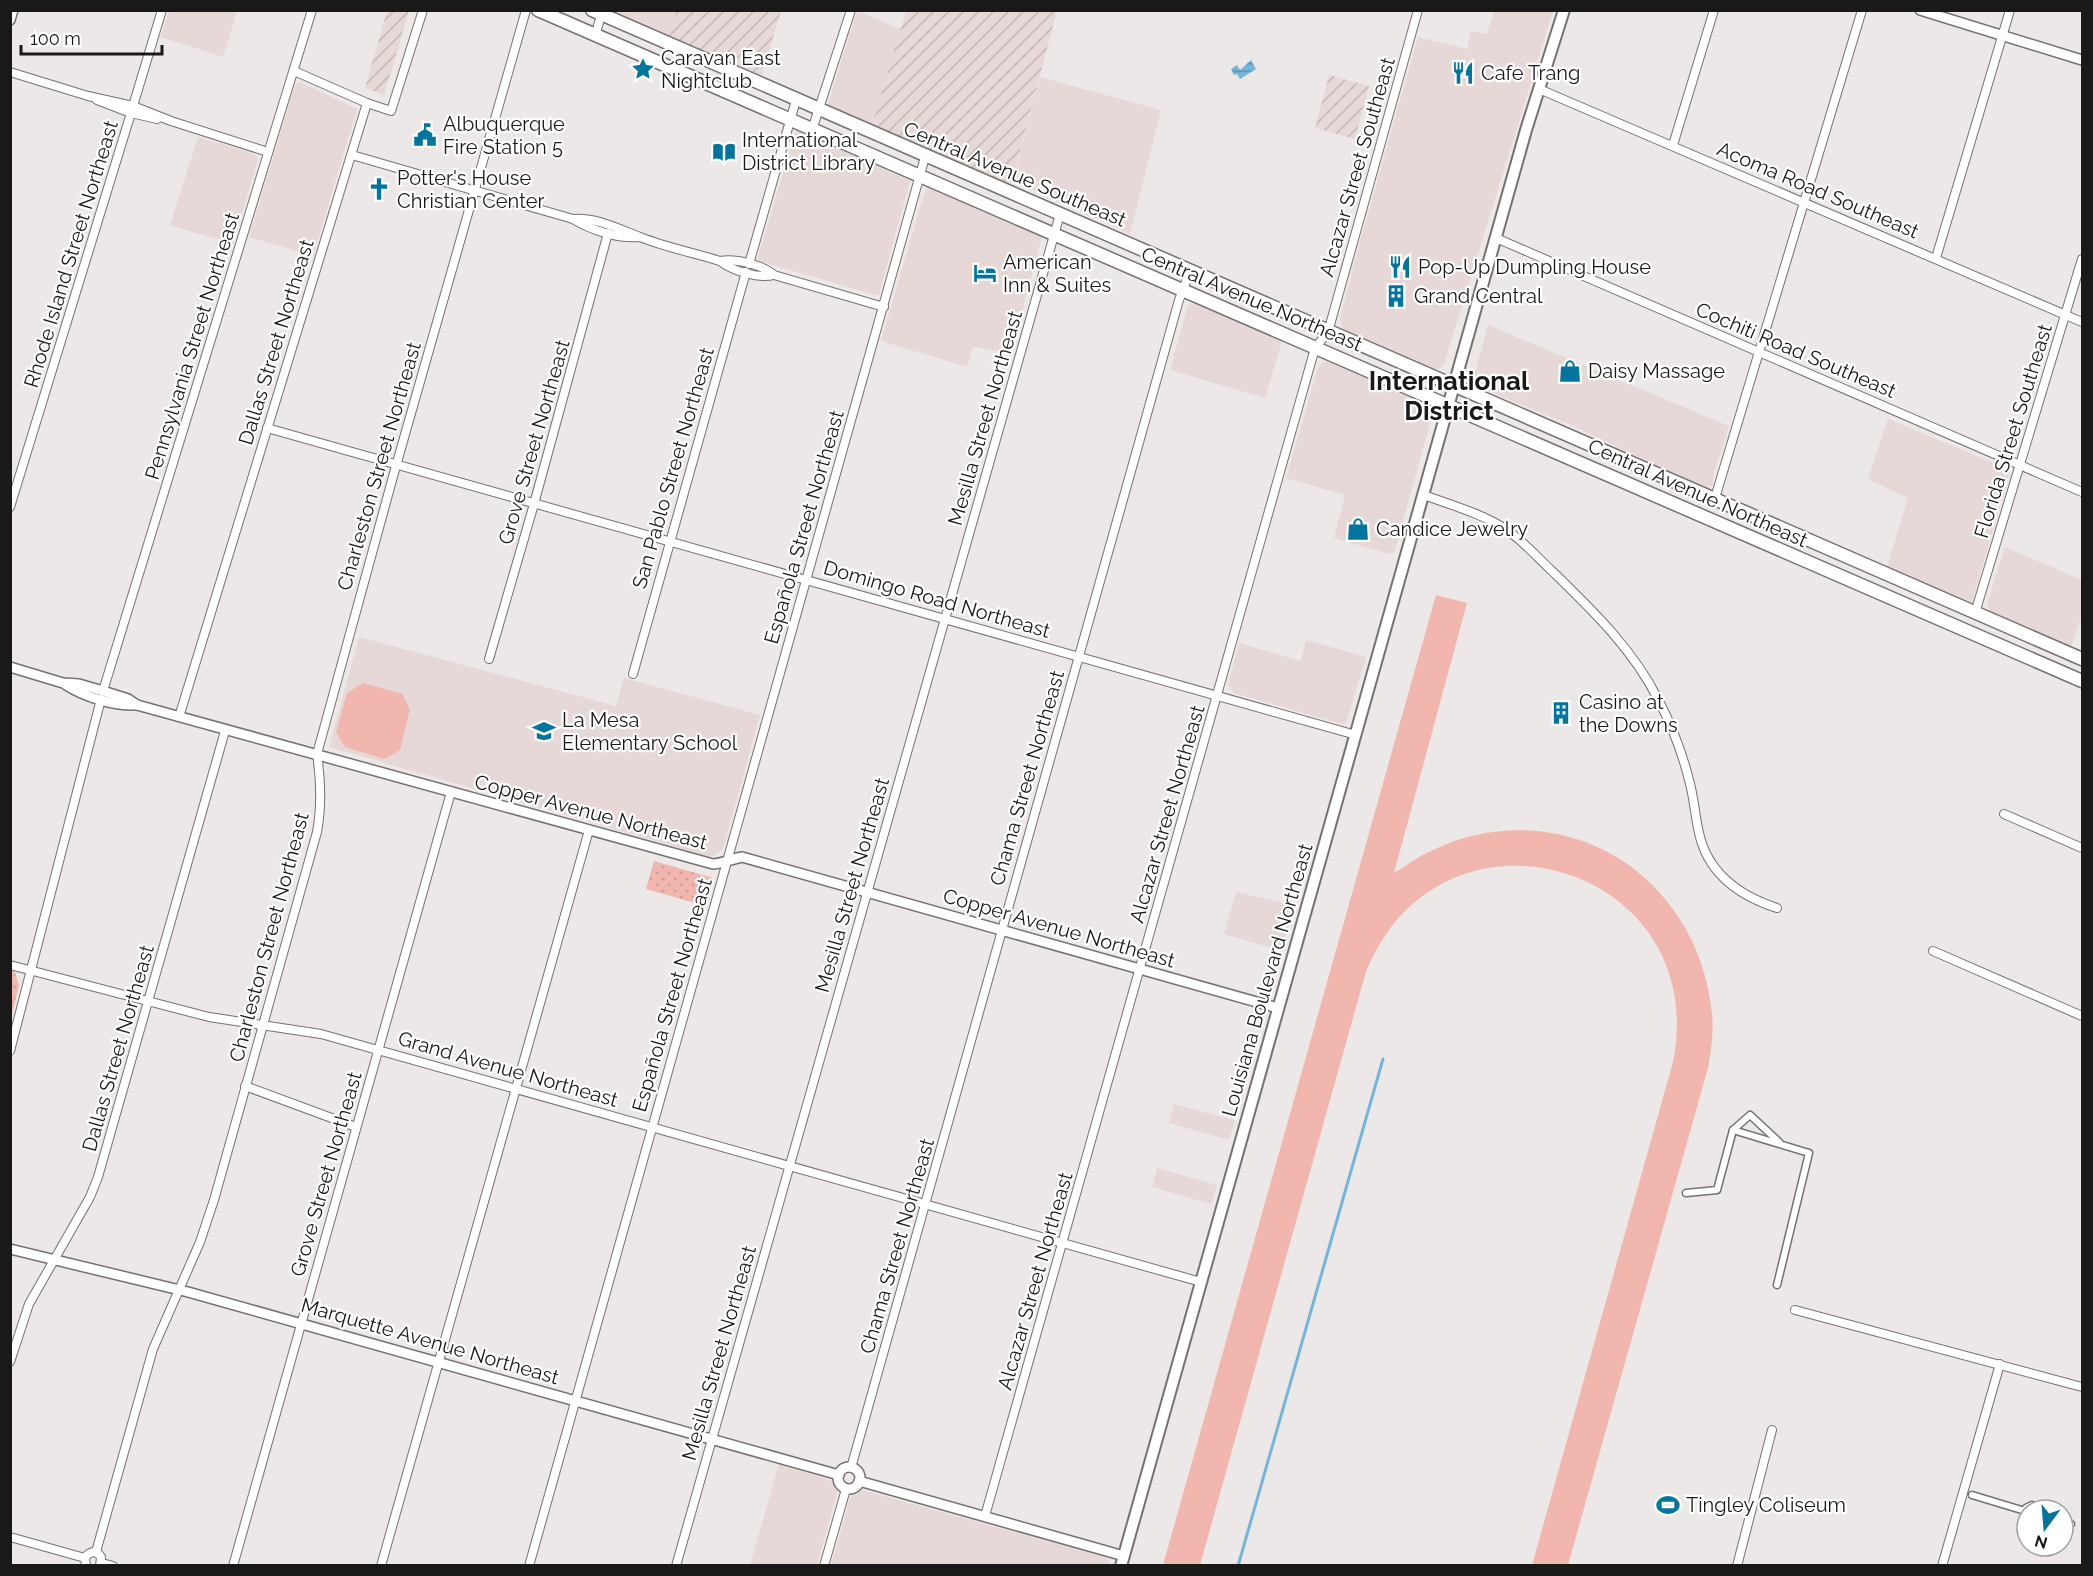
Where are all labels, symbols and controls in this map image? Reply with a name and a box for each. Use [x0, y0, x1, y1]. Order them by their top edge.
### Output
scale bar [21, 18, 162, 56]
text: 100 m [30, 28, 81, 49]
place label: Caravan East Nightclub [661, 46, 781, 93]
street label: Alcazar Street Southeast [1314, 54, 1400, 279]
place icon: Caravan East Nightclub [630, 56, 656, 82]
restaurant icon: Cafe Trang [1450, 60, 1476, 86]
place label: Cafe Trang [1481, 61, 1580, 85]
place label: Albuquerque Fire Station 5 [443, 112, 565, 159]
street label: Central Avenue Southeast [900, 116, 1130, 232]
street label: Rhode Island Street Northeast [19, 117, 123, 390]
public building icon: Albuquerque Fire Station 5 [412, 122, 438, 148]
place label: International District Library [742, 128, 875, 175]
street label: Acoma Road Southeast [1714, 137, 1923, 244]
library icon: International District Library [711, 139, 737, 165]
place label: Potter's House Christian Center [397, 166, 544, 213]
church icon: Potter's House Christian Center [366, 176, 392, 202]
street label: Pennsylvania Street Northeast [140, 209, 244, 482]
street label: Dallas Street Northeast [233, 236, 319, 448]
street label: Central Avenue Northeast [1138, 242, 1366, 357]
place label: American Inn & Suites [1003, 250, 1111, 297]
restaurant icon: Pop-Up Dumpling House [1387, 254, 1413, 280]
place label: Pop-Up Dumpling House [1418, 255, 1651, 279]
hotel icon: American Inn & Suites [972, 260, 998, 286]
building icon: Grand Central [1383, 283, 1409, 309]
place label: Grand Central [1414, 284, 1543, 308]
street label: Cochiti Road Southeast [1692, 297, 1900, 403]
street label: Mesilla Street Northeast [943, 308, 1027, 528]
street label: Florida Street Southeast [1969, 321, 2057, 541]
street label: Grove Street Northeast [493, 337, 575, 547]
street label: Charleston Street Northeast [332, 339, 426, 593]
street label: San Pablo Street Northeast [627, 344, 719, 591]
shop icon: Daisy Massage [1557, 358, 1583, 384]
place label: Daisy Massage [1588, 359, 1725, 383]
district label: International District [1369, 366, 1530, 426]
street label: Española Street Northeast [759, 407, 849, 647]
street label: Central Avenue Northeast [1585, 434, 1812, 552]
shop icon: Candice Jewelry [1345, 516, 1371, 542]
place label: Candice Jewelry [1376, 517, 1528, 541]
street label: Domingo Road Northeast [821, 555, 1053, 643]
street label: Chama Street Northeast [985, 667, 1069, 888]
place label: Casino at the Downs [1579, 690, 1678, 737]
building icon: Casino at the Downs [1548, 700, 1574, 726]
street label: Alcazar Street Northeast [1124, 702, 1210, 926]
place label: La Mesa Elementary School [562, 708, 738, 755]
school or university icon: La Mesa Elementary School [531, 718, 557, 744]
street label: Copper Avenue Northeast [472, 769, 710, 855]
street label: Mesilla Street Northeast [810, 775, 894, 995]
street label: Charleston Street Northeast [224, 809, 314, 1064]
street label: Louisiana Boulevard Northeast [1216, 840, 1318, 1119]
street label: Española Street Northeast [627, 875, 717, 1115]
street label: Copper Avenue Northeast [940, 883, 1178, 973]
street label: Dallas Street Northeast [77, 942, 159, 1154]
street label: Grand Avenue Northeast [395, 1026, 621, 1112]
street label: Grove Street Northeast [285, 1069, 367, 1279]
street label: Chama Street Northeast [855, 1135, 939, 1356]
street label: Alcazar Street Northeast [992, 1169, 1078, 1393]
street label: Mesilla Street Northeast [677, 1243, 761, 1463]
street label: Marquette Avenue Northeast [298, 1293, 562, 1389]
sports icon: Tingley Coliseum [1655, 1492, 1681, 1518]
place label: Tingley Coliseum [1686, 1493, 1846, 1517]
north arrow [2015, 1498, 2075, 1558]
text: N [2033, 1531, 2049, 1553]

